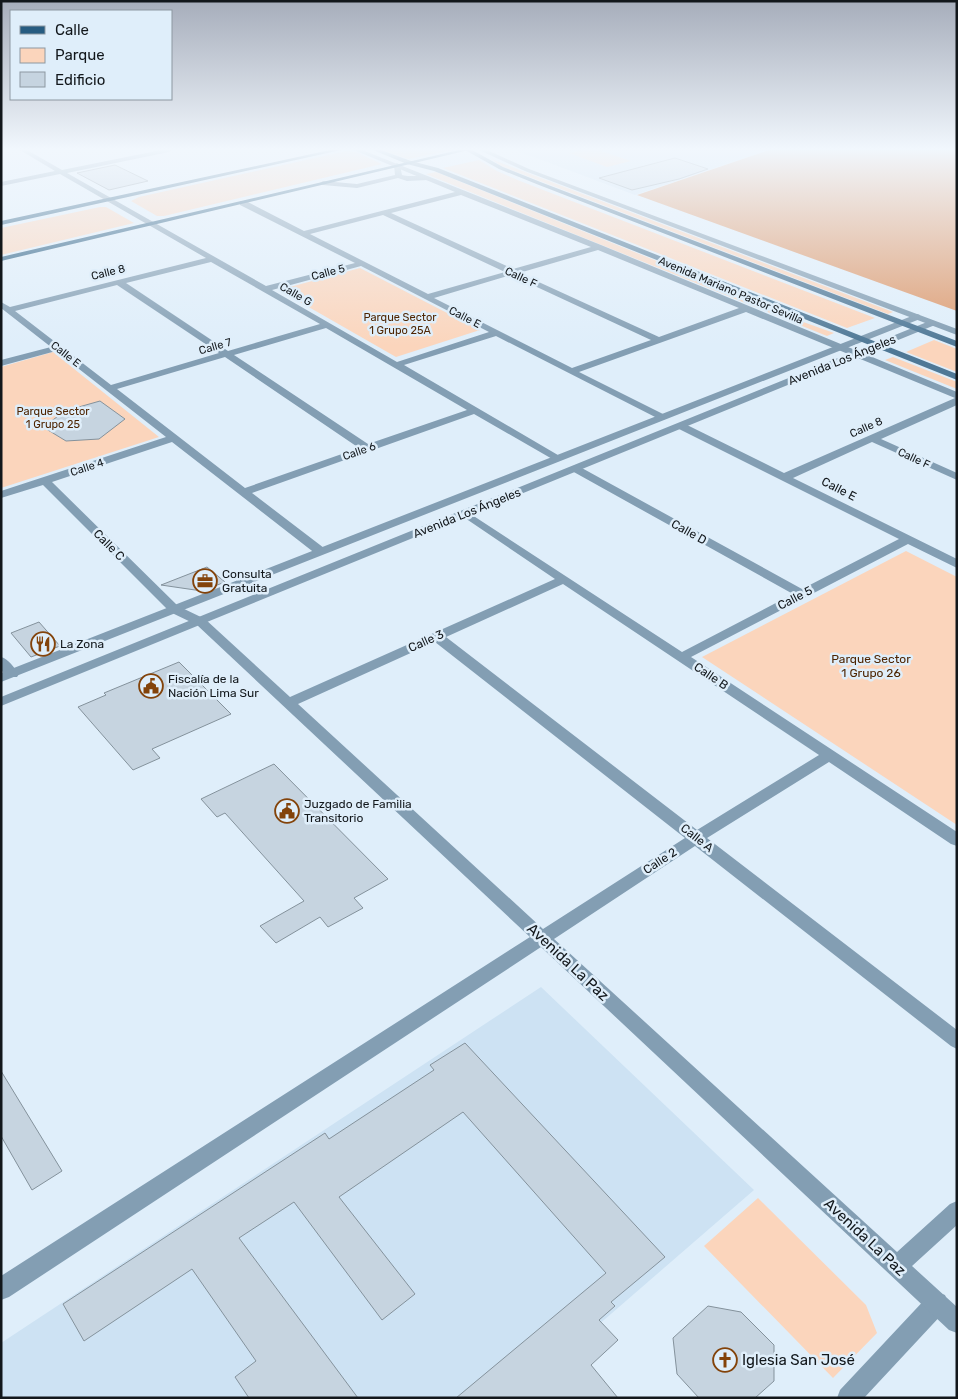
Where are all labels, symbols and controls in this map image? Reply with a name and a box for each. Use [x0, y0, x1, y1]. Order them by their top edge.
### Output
legend [10, 10, 172, 100]
text: Calle [55, 21, 89, 39]
text: Parque [55, 46, 105, 64]
text: Edificio [55, 71, 105, 89]
street label: Avenida Mariano Pastor Sevilla [656, 254, 805, 327]
street label: Calle 8 [90, 262, 126, 283]
street label: Calle 5 [310, 262, 347, 283]
street label: Calle F [503, 264, 539, 291]
street label: Calle G [277, 280, 314, 309]
street label: Calle E [447, 304, 483, 331]
park label: Parque Sector 1 Grupo 25A [364, 311, 437, 337]
street label: Avenida Los Ángeles [786, 332, 898, 388]
street label: Calle 7 [197, 336, 233, 357]
street label: Calle E [48, 339, 83, 370]
park label: Parque Sector 1 Grupo 25 [17, 405, 90, 431]
street label: Calle 8 [848, 414, 885, 440]
street label: Calle 6 [341, 440, 378, 463]
street label: Calle F [896, 445, 932, 472]
street label: Calle 4 [69, 456, 106, 479]
street label: Calle E [819, 474, 859, 504]
street label: Avenida Los Ángeles [411, 485, 523, 541]
street label: Calle D [669, 517, 709, 547]
street label: Calle C [91, 527, 127, 563]
place label: Consulta Gratuita [222, 567, 272, 595]
office icon: Consulta Gratuita [192, 568, 218, 594]
street label: Calle 5 [775, 583, 815, 613]
street label: Calle 3 [406, 627, 446, 655]
restaurant icon: La Zona [30, 631, 56, 657]
place label: La Zona [60, 637, 104, 651]
park label: Parque Sector 1 Grupo 26 [831, 652, 911, 680]
street label: Calle B [691, 660, 731, 692]
place label: Fiscalía de la Nación Lima Sur [168, 672, 259, 700]
public building icon: Fiscalía de la Nación Lima Sur [138, 673, 164, 699]
place label: Juzgado de Familia Transitorio [304, 797, 412, 825]
public building icon: Juzgado de Familia Transitorio [274, 798, 300, 824]
street label: Calle A [678, 821, 716, 855]
street label: Calle 2 [641, 845, 679, 877]
street label: Avenida La Paz [523, 919, 613, 1005]
street label: Avenida La Paz [820, 1194, 910, 1280]
church icon: Iglesia San José [712, 1347, 738, 1373]
place label: Iglesia San José [742, 1351, 855, 1369]

